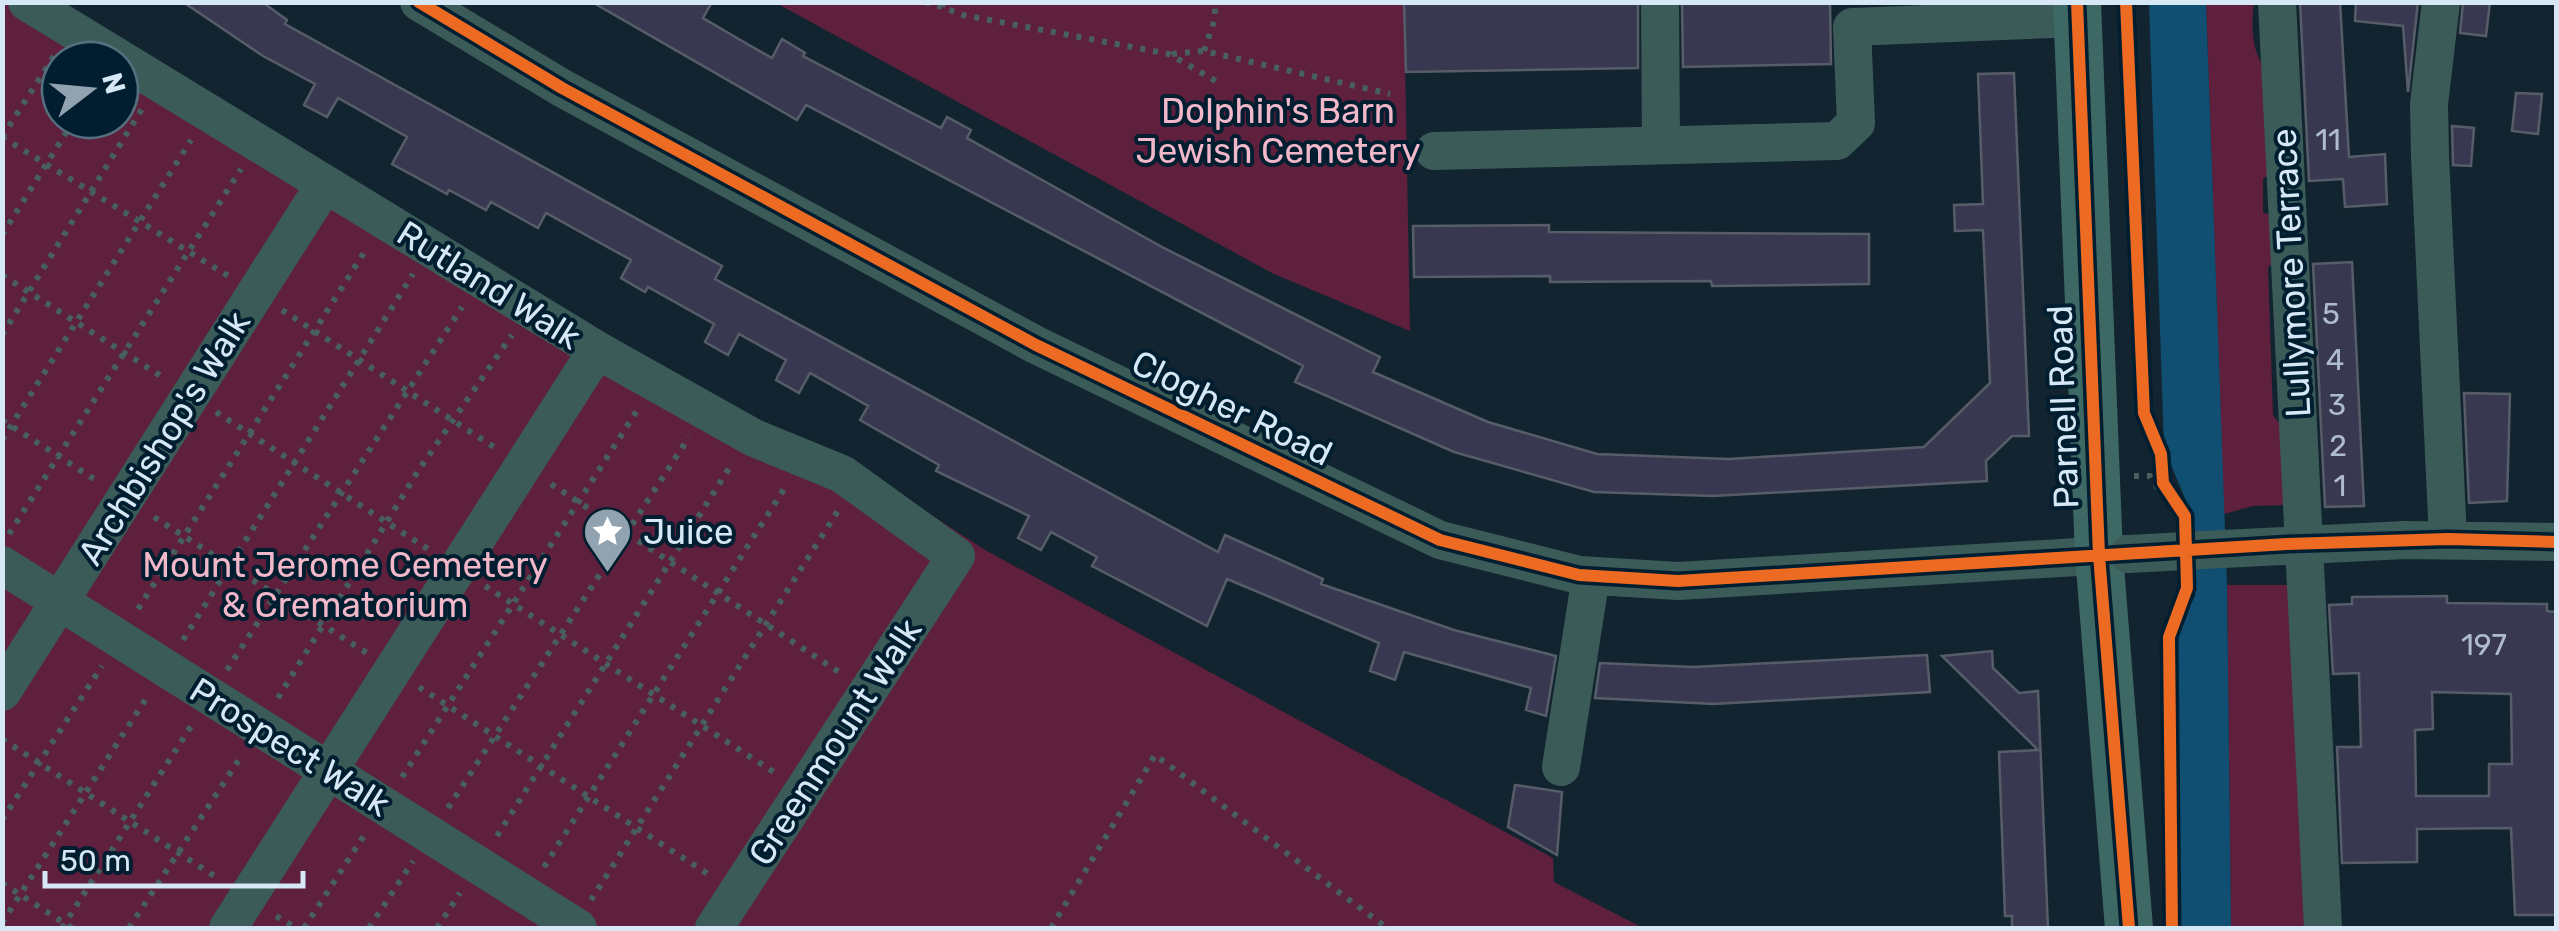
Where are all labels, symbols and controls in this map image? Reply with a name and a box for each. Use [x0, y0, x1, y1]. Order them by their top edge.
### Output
north arrow [40, 40, 140, 140]
text: N [95, 69, 132, 97]
park label: Dolphin's Barn Jewish Cemetery [1136, 90, 1421, 172]
house number: 11 [2315, 122, 2341, 158]
street label: Lullymore Terrace [2262, 128, 2320, 418]
street label: Rutland Walk [389, 212, 589, 358]
house number: 5 [2322, 296, 2340, 332]
street label: Archbishop's Walk [69, 303, 259, 573]
street label: Parnell Road [2038, 304, 2088, 510]
street label: Clogher Road [1125, 341, 1339, 475]
house number: 4 [2326, 342, 2344, 378]
house number: 3 [2328, 387, 2346, 423]
house number: 2 [2329, 428, 2347, 464]
house number: 1 [2334, 468, 2346, 504]
place icon: Juice [582, 506, 634, 574]
place label: Juice [643, 511, 734, 553]
park label: Mount Jerome Cemetery & Crematorium [142, 544, 548, 626]
street label: Greenmount Walk [740, 611, 930, 873]
house number: 197 [2461, 627, 2507, 663]
street label: Prospect Walk [182, 669, 398, 825]
scale bar [45, 826, 302, 888]
text: 50 m [60, 843, 131, 879]

